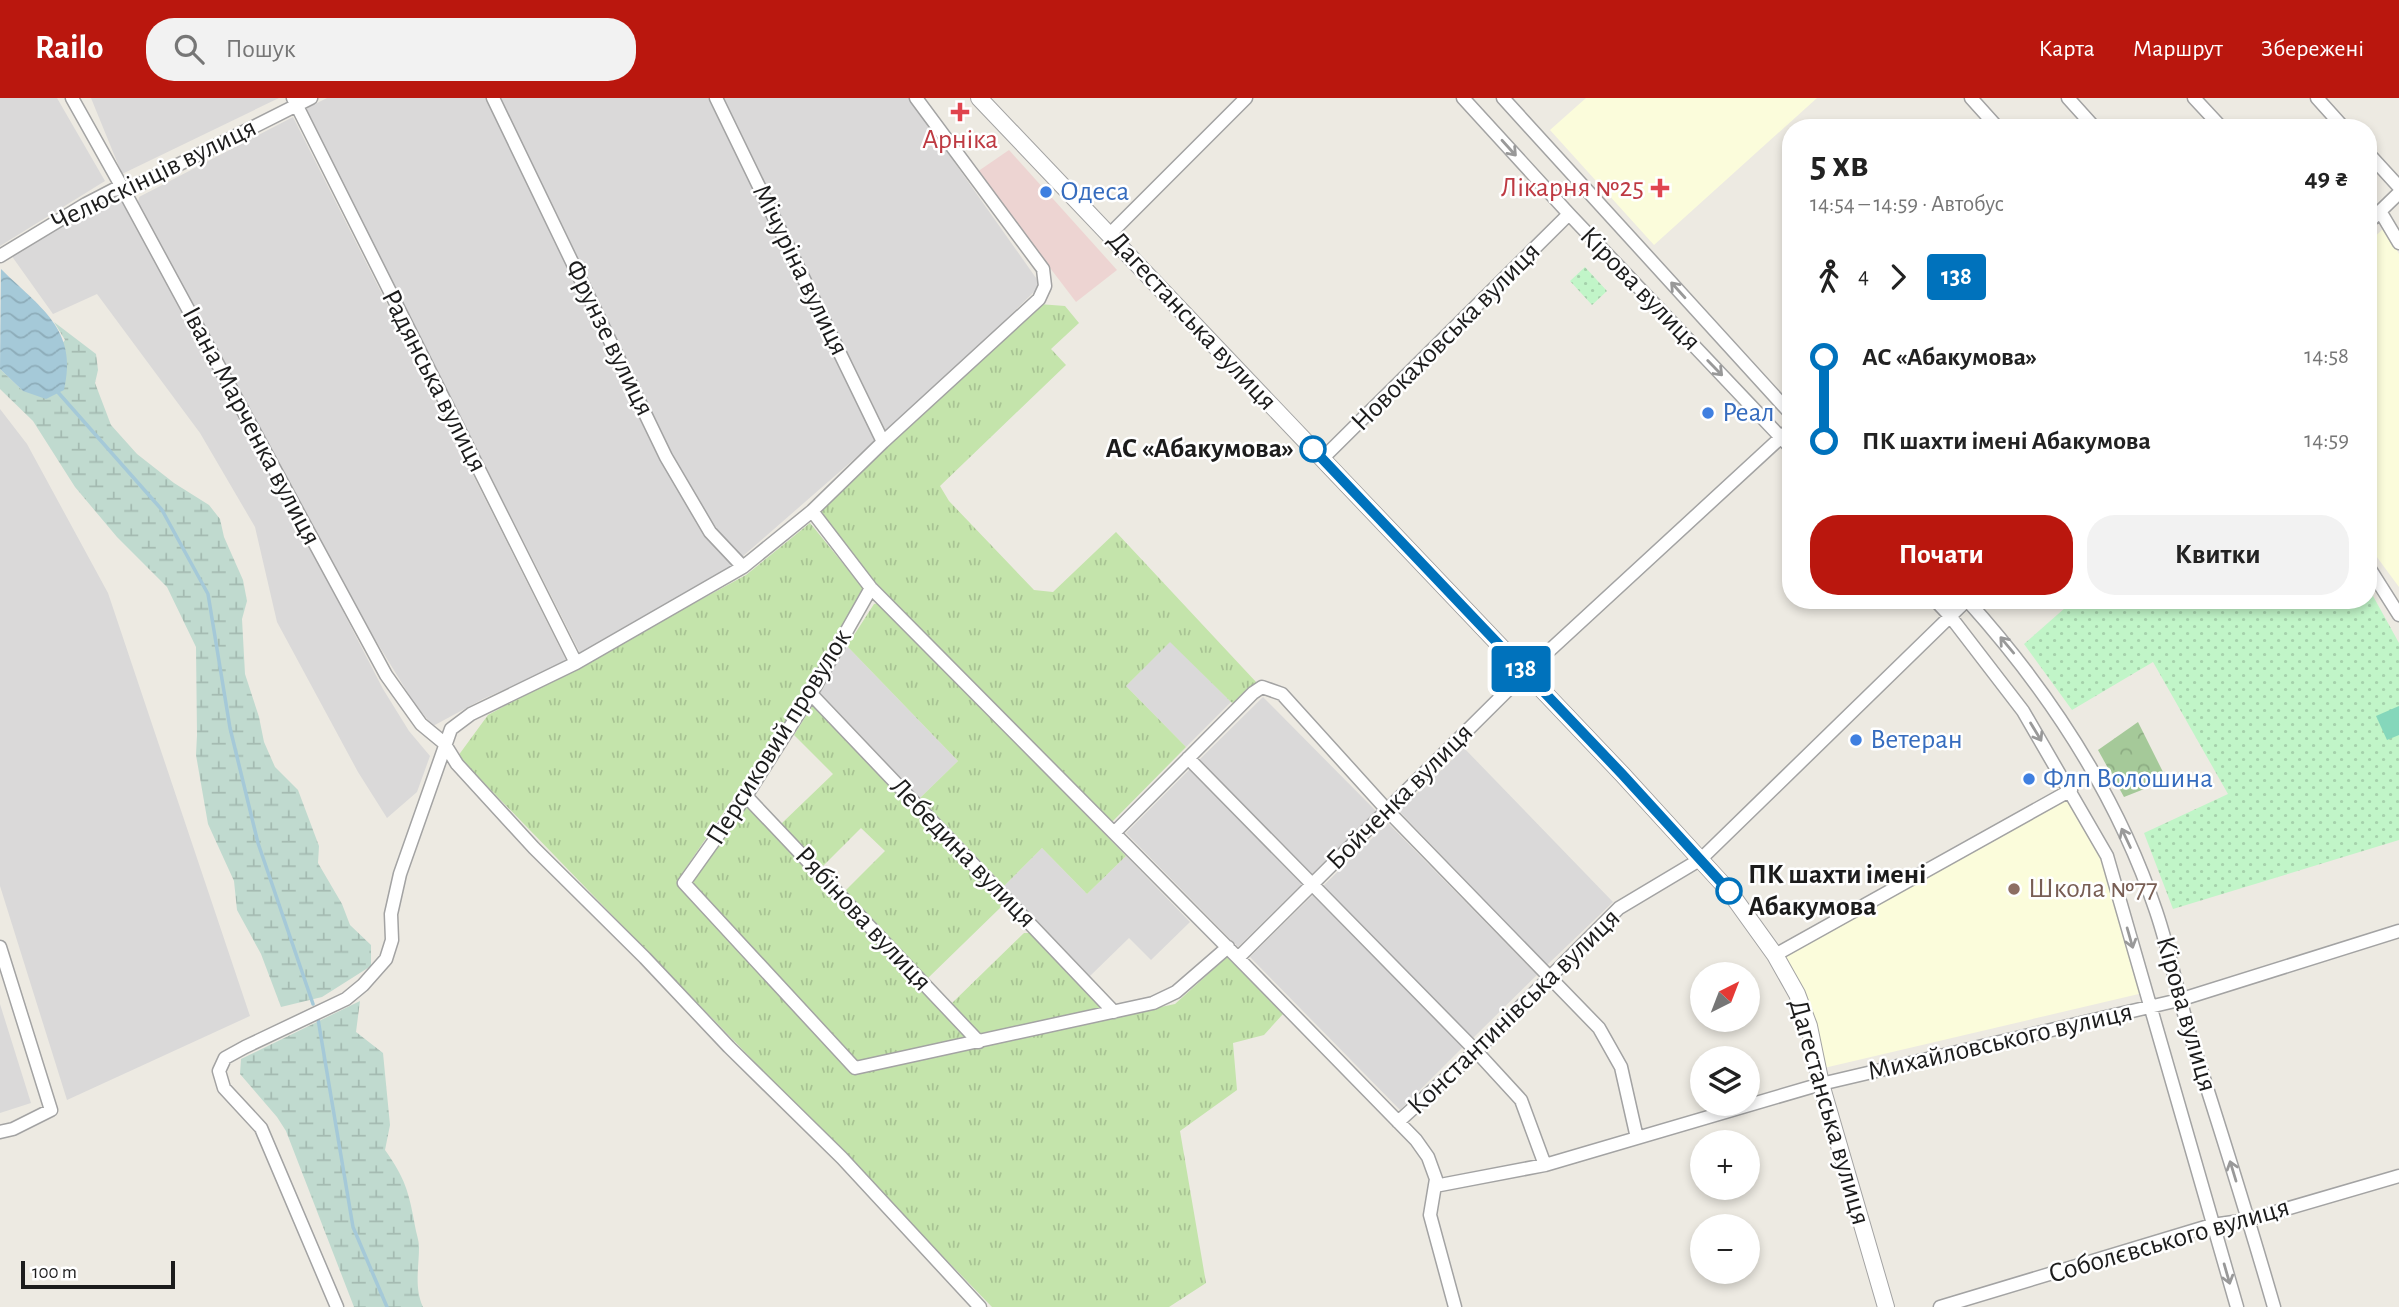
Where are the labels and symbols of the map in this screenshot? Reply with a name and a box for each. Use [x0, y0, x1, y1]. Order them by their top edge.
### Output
marker: Арніка [952, 104, 968, 120]
street label: Челюскінців вулиця [47, 113, 261, 237]
place label: Арніка [922, 126, 998, 154]
one-way arrow [1501, 139, 1518, 156]
place label: Лікарня №25 [1501, 174, 1644, 202]
place label: Одеса [1060, 178, 1129, 206]
marker: Лікарня №25 [1650, 178, 1670, 198]
street label: Мічуріна вулиця [747, 180, 853, 360]
marker: Одеса [1038, 184, 1054, 200]
street label: Кірова вулиця [1574, 222, 1706, 356]
street label: Дагестанська вулиця [1102, 226, 1282, 416]
street label: Новокаховська вулиця [1346, 237, 1546, 437]
street label: Фрунзе вулиця [559, 256, 659, 420]
one-way arrow [1670, 282, 1687, 299]
street label: Радянська вулиця [376, 285, 492, 477]
street label: Івана Марченка вулиця [176, 302, 326, 550]
one-way arrow [1707, 359, 1724, 376]
place label: Реал [1722, 399, 1775, 427]
marker: Реал [1700, 405, 1716, 421]
place label: АС «Абакумова» [1105, 435, 1294, 463]
marker: АС «Абакумова» [1300, 436, 1326, 462]
street label: Персиковий провулок [701, 624, 857, 850]
one-way arrow [1999, 637, 2015, 655]
line badge: 138 [1481, 646, 1561, 692]
street label: Бойченка вулиця [1322, 719, 1478, 875]
one-way arrow [2029, 722, 2043, 742]
place label: Ветеран [1870, 726, 1963, 754]
marker: Ветеран [1848, 732, 1864, 748]
place label: Флп Волошина [2043, 765, 2213, 793]
marker: Флп Волошина [2021, 771, 2037, 787]
street label: Лебедина вулиця [885, 773, 1041, 933]
one-way arrow [2119, 828, 2133, 849]
street label: Рябінова вулиця [789, 841, 937, 997]
place label: ПК шахти імені Абакумова [1748, 861, 1926, 921]
place label: Школа №77 [2028, 875, 2158, 903]
marker: ПК шахти імені Абакумова [1716, 878, 1742, 904]
marker: Школа №77 [2006, 881, 2022, 897]
street label: Константинівська вулиця [1402, 904, 1626, 1120]
one-way arrow [2124, 926, 2137, 948]
street label: Кірова вулиця [2150, 933, 2222, 1095]
north arrow [1690, 962, 1760, 1032]
street label: Дагестанська вулиця [1783, 996, 1875, 1228]
street label: Михайловського вулиця [1865, 998, 2135, 1086]
one-way arrow [2226, 1160, 2239, 1182]
street label: Соболєвського вулиця [2045, 1193, 2293, 1289]
scale bar [21, 1258, 175, 1290]
one-way arrow [2221, 1263, 2234, 1285]

